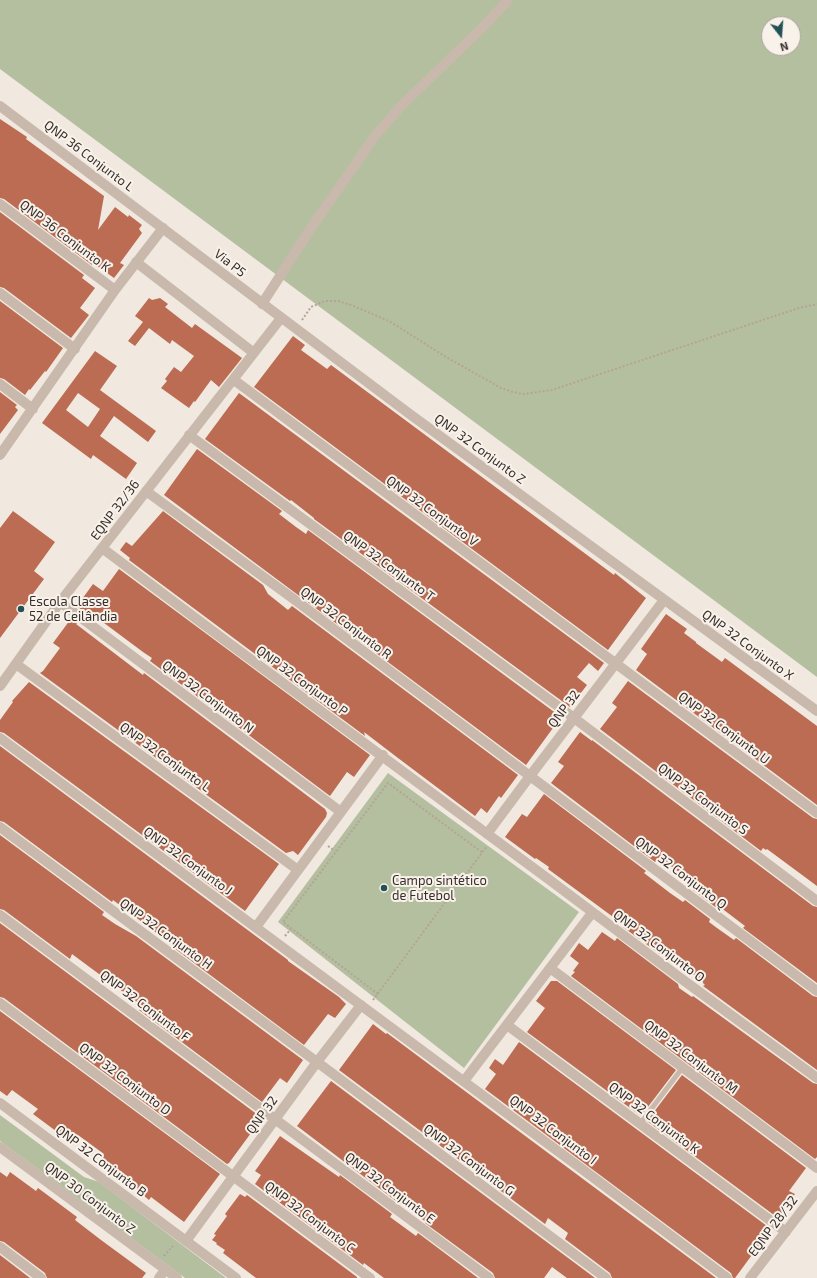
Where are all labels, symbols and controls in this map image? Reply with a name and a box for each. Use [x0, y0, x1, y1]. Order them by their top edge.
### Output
north arrow [761, 16, 801, 56]
text: N [779, 40, 790, 54]
street label: QNP 36 Conjunto L [41, 117, 137, 195]
street label: QNP 36 Conjunto K [17, 197, 113, 275]
street label: Via P5 [211, 246, 249, 280]
street label: QNP 32 Conjunto Z [431, 411, 529, 487]
street label: QNP 32 Conjunto V [383, 472, 481, 550]
street label: EQNP 32/36 [87, 477, 143, 543]
street label: QNP 32 Conjunto T [340, 528, 438, 604]
street label: QNP 32 Conjunto R [298, 584, 394, 662]
place label: Escola Classe 52 de Ceilândia [29, 594, 117, 625]
marker: Escola Classe 52 de Ceilândia [16, 604, 26, 614]
street label: QNP 32 Conjunto X [699, 606, 797, 684]
street label: QNP 32 Conjunto P [253, 643, 351, 719]
street label: QNP 32 Conjunto N [159, 657, 257, 737]
street label: QNP 32 [545, 687, 583, 731]
street label: QNP 32 Conjunto U [675, 689, 773, 767]
street label: QNP 32 Conjunto L [117, 719, 213, 795]
street label: QNP 32 Conjunto S [655, 760, 751, 838]
street label: QNP 32 Conjunto J [141, 824, 235, 898]
street label: QNP 32 Conjunto Q [632, 834, 730, 912]
place label: Campo sintético de Futebol [392, 873, 487, 904]
marker: Campo sintético de Futebol [379, 883, 389, 893]
street label: QNP 32 Conjunto H [117, 895, 215, 973]
street label: QNP 32 Conjunto O [610, 907, 708, 985]
street label: QNP 32 Conjunto F [97, 967, 193, 1045]
street label: QNP 32 Conjunto M [641, 1017, 741, 1097]
street label: QNP 32 Conjunto D [76, 1040, 174, 1118]
street label: QNP 32 Conjunto K [606, 1079, 702, 1157]
street label: QNP 32 Conjunto I [506, 1092, 600, 1168]
street label: QNP 32 [243, 1093, 281, 1137]
street label: QNP 32 Conjunto G [420, 1121, 518, 1199]
street label: QNP 32 Conjunto B [52, 1122, 150, 1200]
street label: QNP 32 Conjunto E [342, 1149, 438, 1227]
street label: QNP 30 Conjunto Z [42, 1159, 138, 1237]
street label: QNP 32 Conjunto C [262, 1178, 358, 1256]
street label: EQNP 28/32 [745, 1193, 801, 1259]

